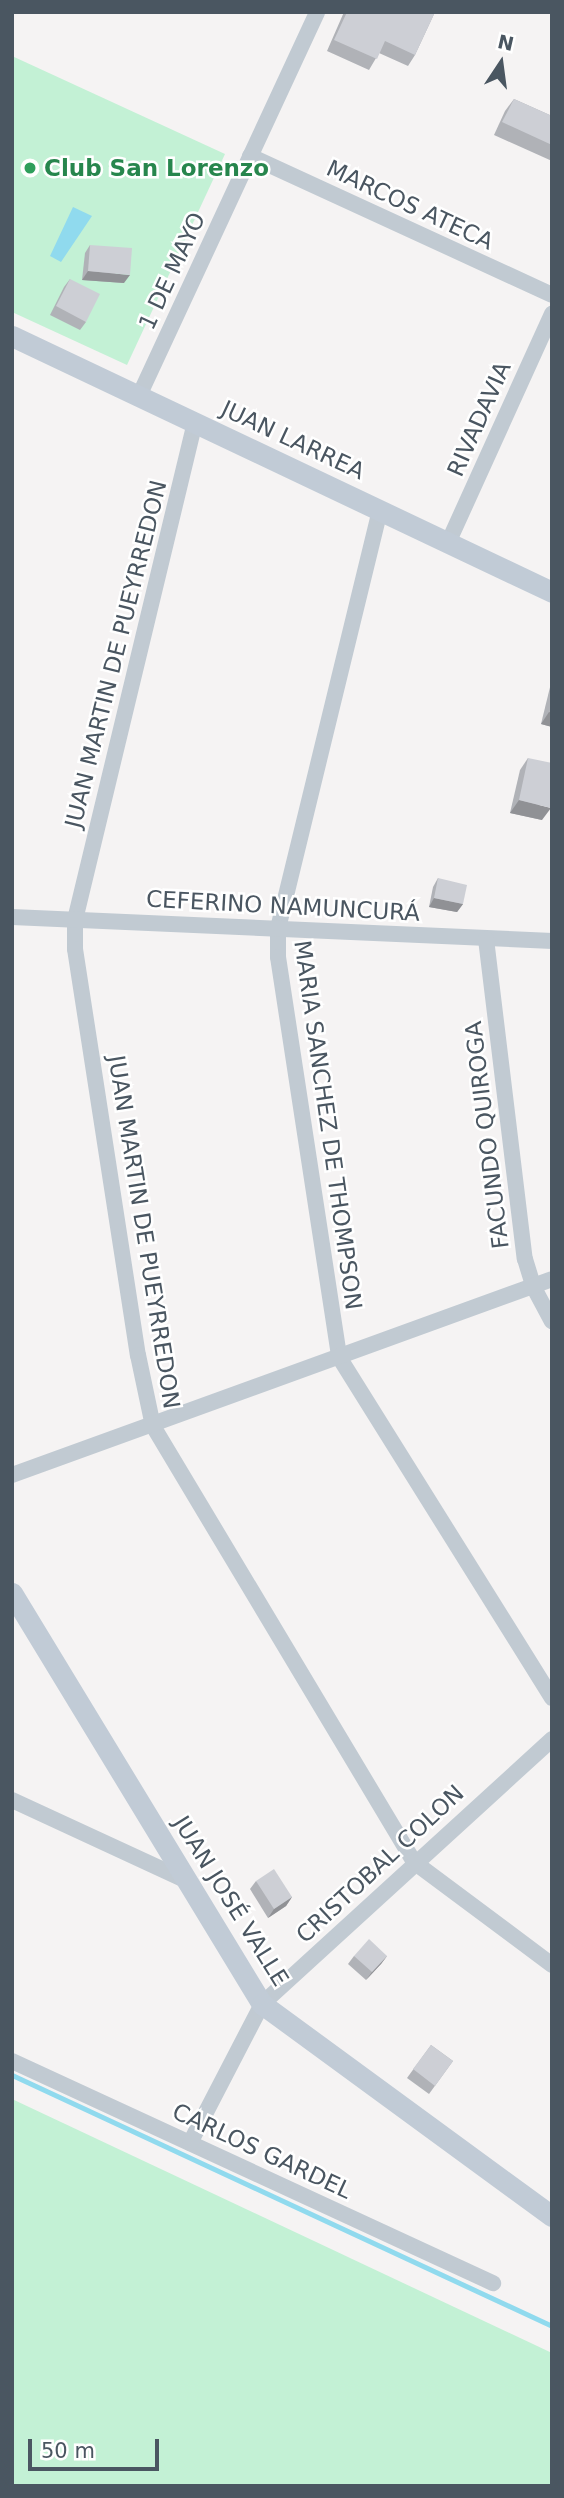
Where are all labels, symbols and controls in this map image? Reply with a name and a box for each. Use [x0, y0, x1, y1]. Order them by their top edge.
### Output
north arrow [466, 28, 536, 98]
text: N [496, 30, 516, 55]
place label: Club San Lorenzo [44, 154, 269, 182]
street label: MARCOS ATECA [322, 154, 498, 256]
marker: Club San Lorenzo [22, 160, 38, 176]
street label: 1 DE MAYO [133, 208, 211, 334]
street label: RIVADAVIA [441, 357, 517, 481]
street label: JUAN LARREA [217, 395, 369, 485]
street label: JUAN MARTIN DE PUEYRREDON [59, 477, 173, 831]
street label: CEFERINO NAMUNCURÁ [145, 885, 421, 927]
street label: MARIA SANCHEZ DE THOMPSON [288, 938, 368, 1312]
street label: FACUNDO QUIROGA [459, 1020, 515, 1250]
street label: JUAN MARTIN DE PUEYRREDON [102, 1053, 186, 1411]
street label: CRISTOBAL COLON [291, 1779, 469, 1949]
street label: JUAN JOSÉ VALLE [168, 1811, 294, 1991]
street label: CARLOS GARDEL [168, 2097, 356, 2205]
scale bar [32, 2424, 163, 2468]
text: 50 m [41, 2439, 95, 2463]

